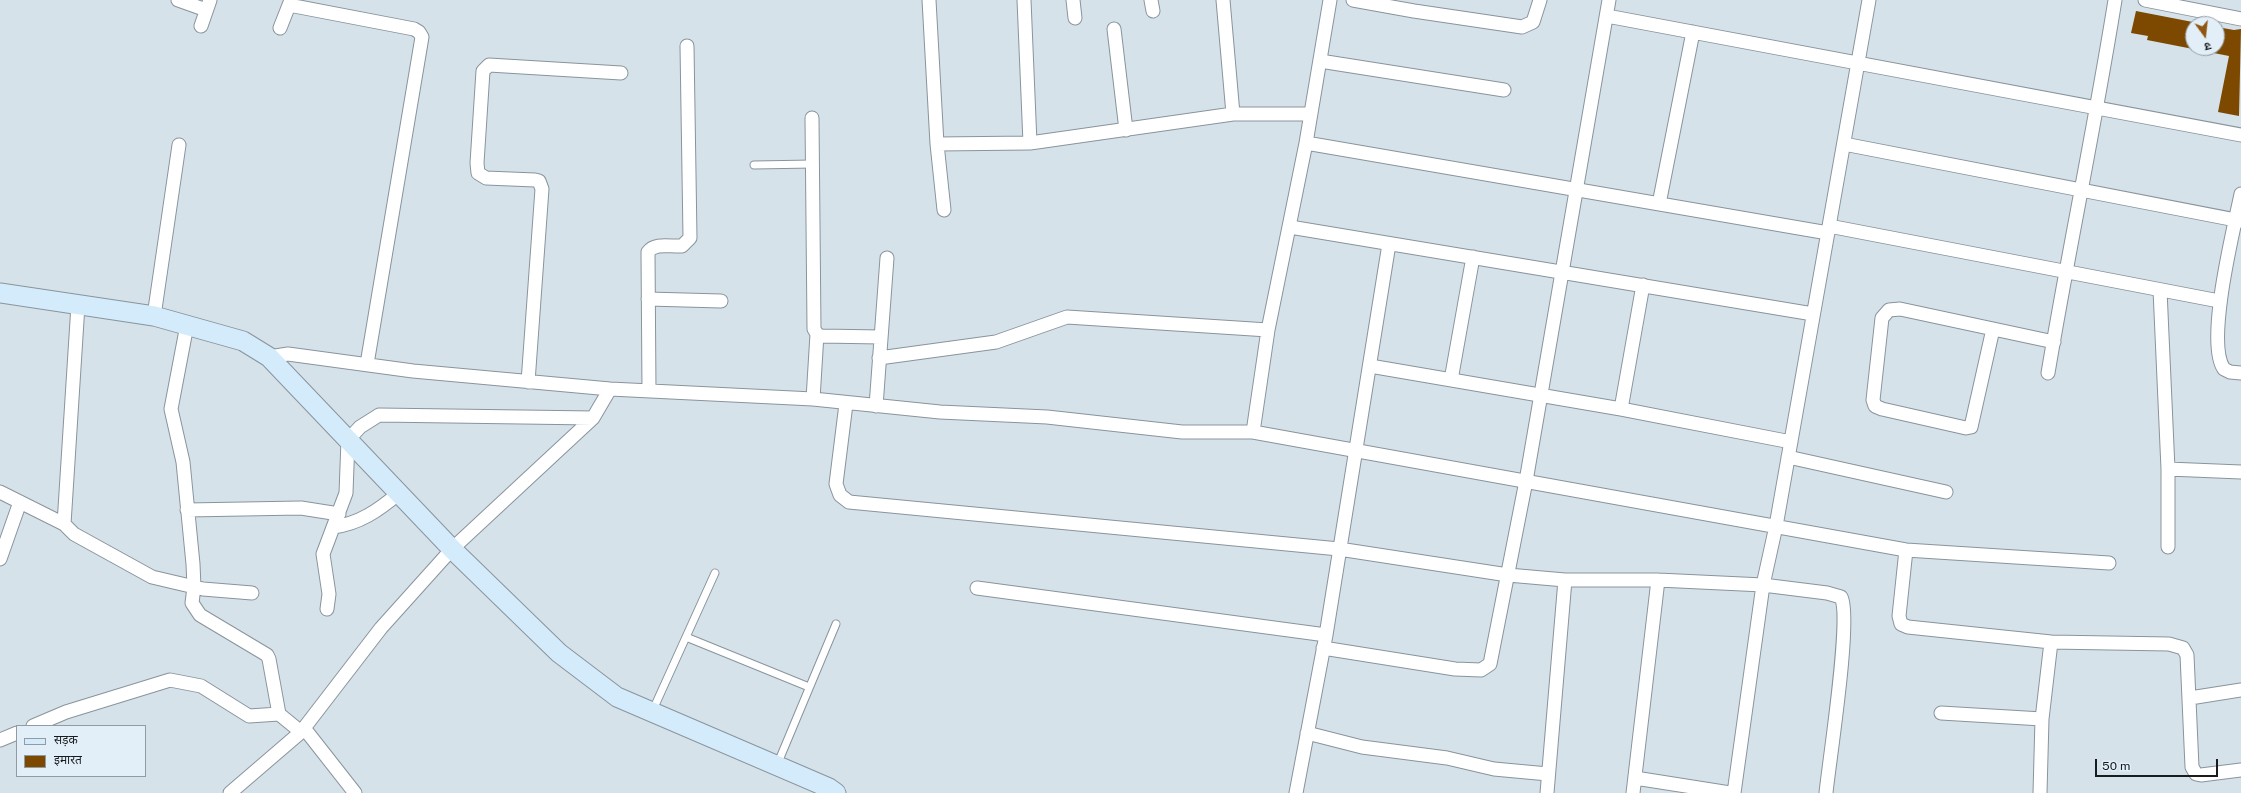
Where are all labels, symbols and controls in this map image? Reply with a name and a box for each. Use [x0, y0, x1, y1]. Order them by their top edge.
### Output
north arrow [2185, 16, 2225, 56]
text: उ [2203, 40, 2213, 53]
legend [16, 725, 146, 777]
text: सड़क [54, 733, 78, 747]
scale bar [2097, 751, 2220, 777]
text: इमारत [54, 753, 82, 767]
text: 50 m [2102, 759, 2130, 773]

